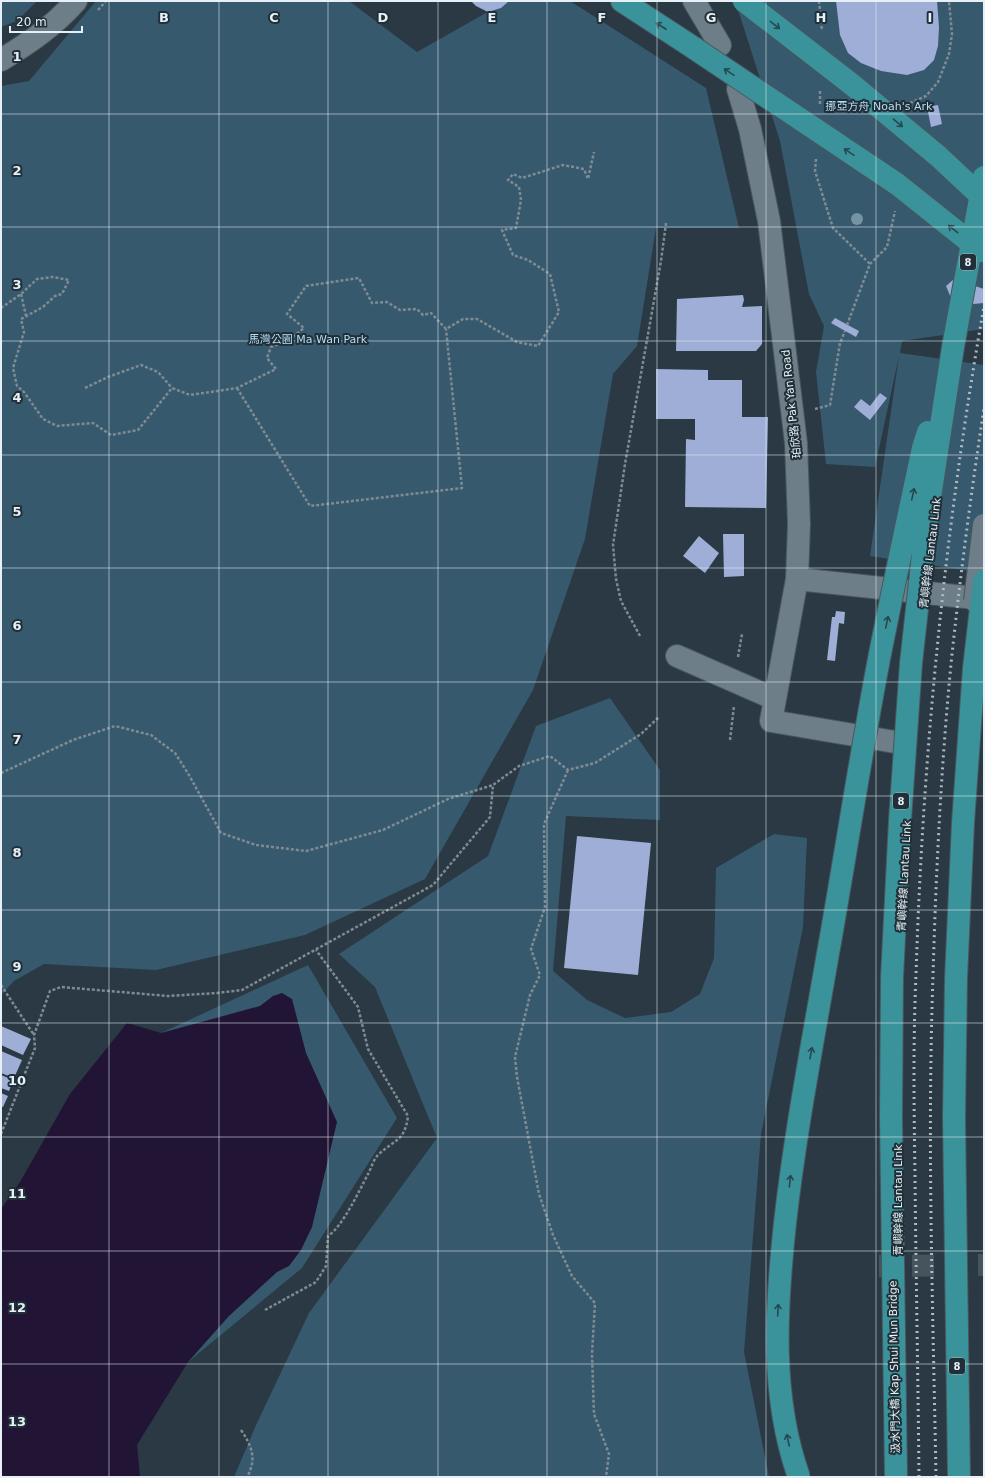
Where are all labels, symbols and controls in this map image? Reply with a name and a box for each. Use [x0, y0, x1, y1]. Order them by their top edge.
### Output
scale bar [10, 8, 82, 34]
text: B [159, 10, 169, 25]
text: C [269, 10, 279, 25]
text: D [378, 10, 389, 25]
text: E [488, 10, 496, 25]
text: F [598, 10, 606, 25]
text: G [706, 10, 716, 25]
text: H [816, 10, 826, 25]
text: I [928, 10, 932, 25]
text: 20 m [16, 15, 47, 29]
one-way arrow [769, 20, 780, 29]
one-way arrow [655, 22, 667, 30]
text: 1 [12, 49, 22, 64]
one-way arrow [724, 68, 735, 76]
park label: 挪亞方舟 Noah's Ark [826, 100, 933, 113]
one-way arrow [893, 119, 904, 128]
one-way arrow [844, 148, 855, 156]
text: 2 [12, 163, 22, 178]
one-way arrow [948, 224, 959, 233]
road number: 8 [960, 254, 976, 270]
text: 3 [12, 277, 22, 292]
park label: 馬灣公園 Ma Wan Park [249, 333, 368, 346]
street label: 珀欣路 Pak Yan Road [779, 349, 804, 459]
text: 4 [12, 390, 22, 405]
one-way arrow [910, 488, 918, 501]
street label: 青嶼幹線 Lantau Link [917, 496, 944, 609]
text: 5 [12, 504, 22, 519]
one-way arrow [883, 615, 891, 628]
text: 6 [12, 618, 22, 633]
text: 7 [12, 732, 22, 747]
road number: 8 [893, 793, 909, 809]
street label: 青嶼幹線 Lantau Link [895, 819, 914, 932]
text: 8 [12, 845, 22, 860]
text: 9 [12, 959, 22, 974]
one-way arrow [807, 1047, 815, 1060]
text: 10 [8, 1073, 26, 1088]
street label: 青嶼幹線 Lantau Link [892, 1144, 905, 1256]
one-way arrow [786, 1175, 794, 1188]
text: 11 [8, 1186, 26, 1201]
street label: 汲水門大橋 Kap Shui Mun Bridge [886, 1280, 903, 1454]
text: 12 [8, 1300, 26, 1315]
one-way arrow [774, 1304, 782, 1317]
road number: 8 [949, 1358, 965, 1374]
text: 13 [8, 1414, 26, 1429]
one-way arrow [784, 1433, 792, 1446]

